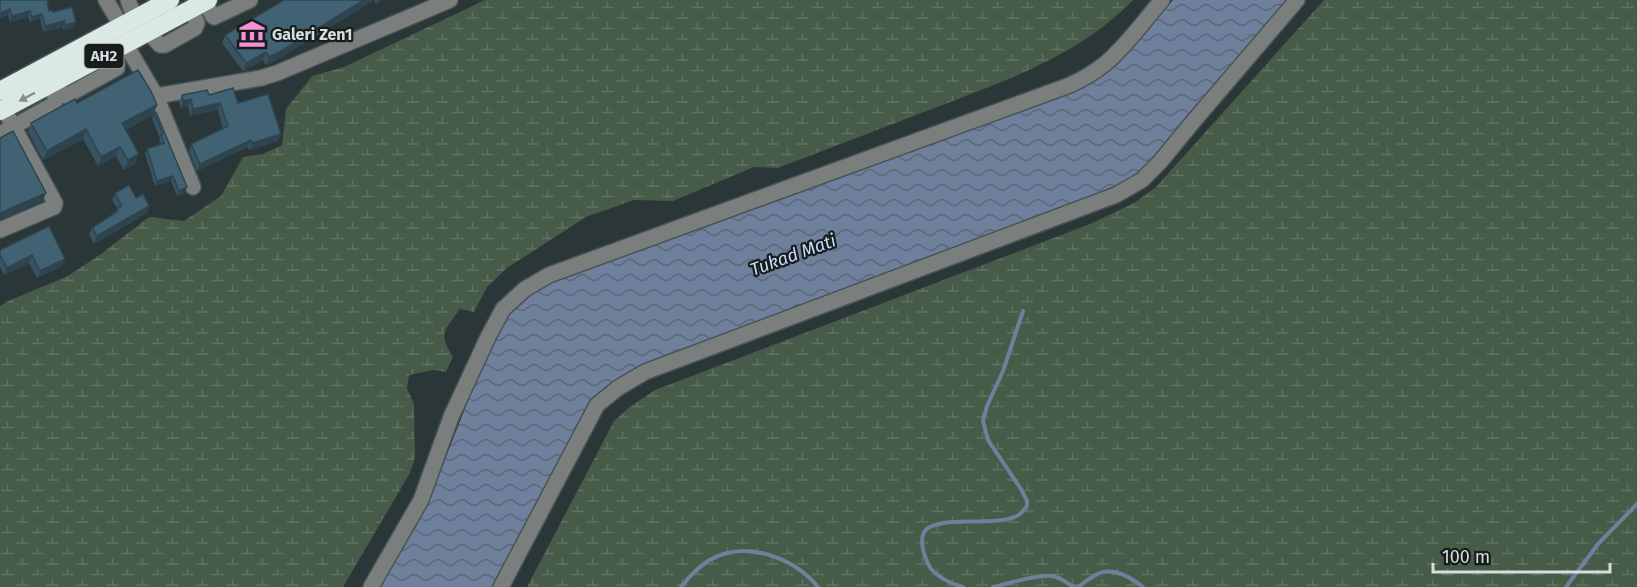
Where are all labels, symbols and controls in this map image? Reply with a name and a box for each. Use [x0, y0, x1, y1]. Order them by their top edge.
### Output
museum icon: Galeri Zen1 [237, 19, 267, 49]
place label: Galeri Zen1 [272, 25, 353, 44]
road number: AH2 [84, 44, 124, 68]
one-way arrow [18, 92, 35, 102]
water label: Tukad Mati [747, 229, 839, 281]
scale bar [1433, 536, 1610, 574]
text: 100 m [1442, 546, 1490, 568]

